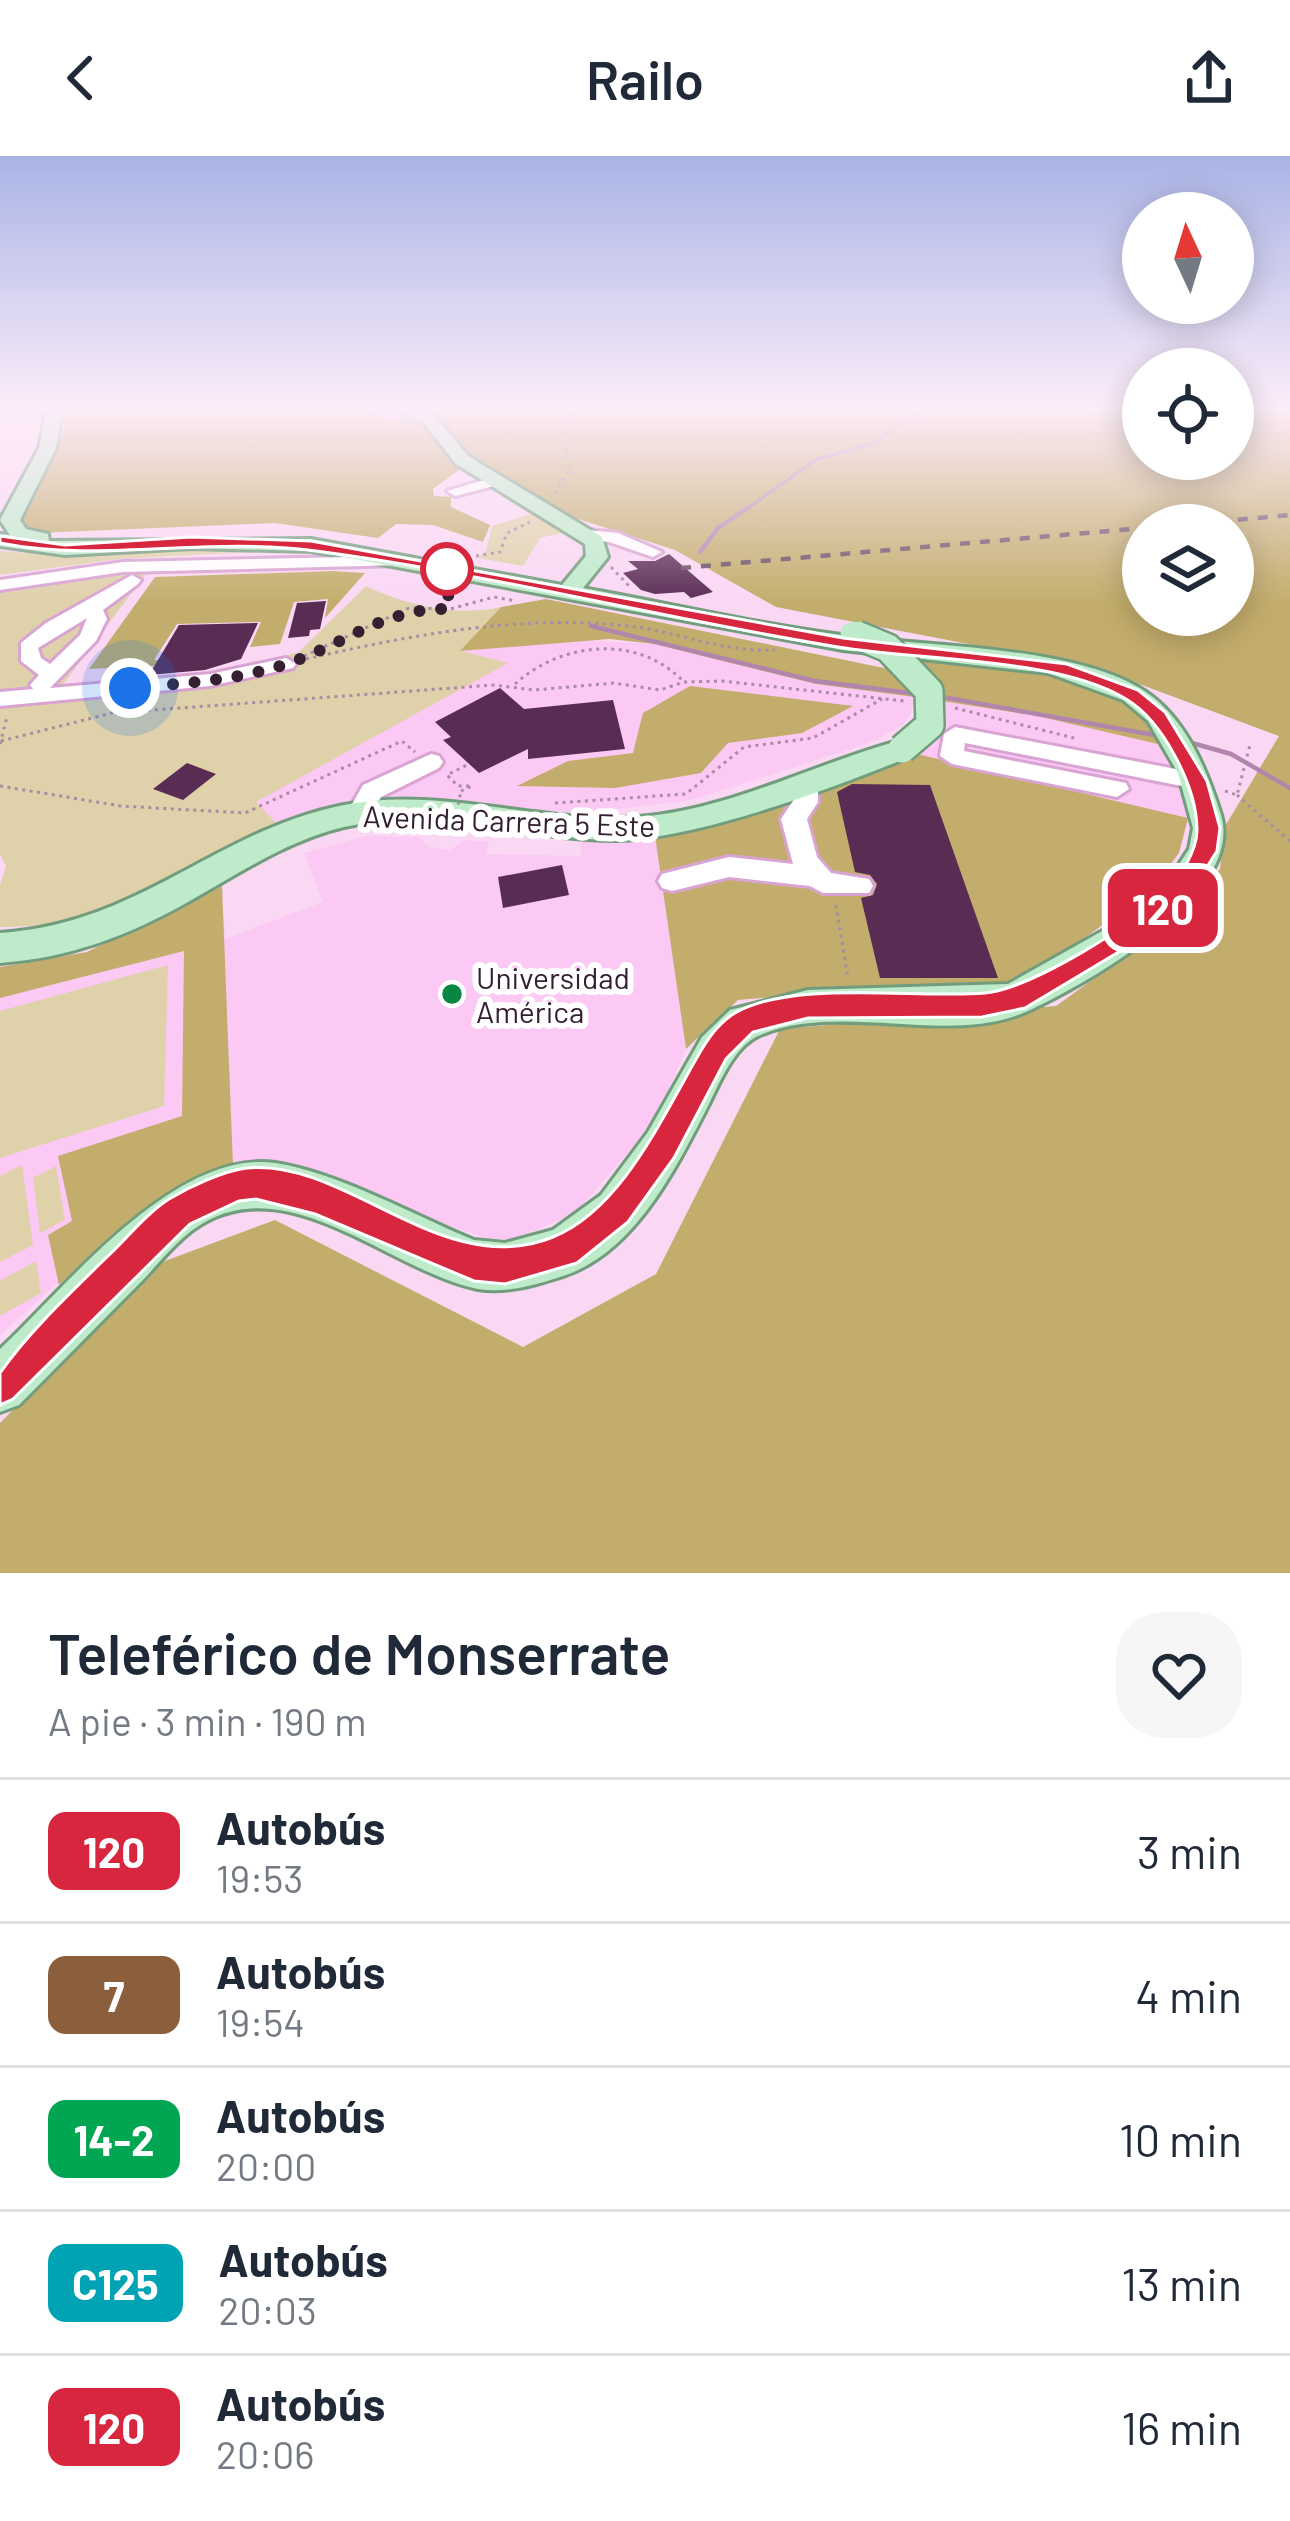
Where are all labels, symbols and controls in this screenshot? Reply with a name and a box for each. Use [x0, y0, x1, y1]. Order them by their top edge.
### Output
icon: back [48, 45, 114, 111]
icon: share [1176, 45, 1242, 111]
text: Railo [586, 46, 704, 111]
north arrow [1122, 192, 1254, 324]
map controls [1122, 192, 1254, 636]
button: locate [1122, 348, 1254, 480]
button: layers [1122, 504, 1254, 636]
unlabelled marker [422, 544, 472, 594]
your location [100, 658, 160, 718]
street label: Avenida Carrera 5 Este [362, 797, 656, 843]
line badge: 120 [1094, 869, 1232, 947]
text: 120 [1132, 883, 1194, 933]
place label: Universidad América [476, 959, 630, 1029]
marker: Universidad América [439, 981, 465, 1007]
button: heart [1116, 1612, 1242, 1738]
text: Teleférico de Monserrate [48, 1618, 670, 1686]
text: A pie · 3 min · 190 m [48, 1697, 366, 1744]
text: Autobús [216, 1800, 385, 1854]
text: 3 min [1137, 1824, 1242, 1878]
text: 120 [83, 1826, 145, 1876]
text: 19:53 [216, 1854, 303, 1901]
text: Autobús [216, 1944, 385, 1998]
text: 4 min [1135, 1968, 1242, 2022]
text: 7 [104, 1970, 124, 2020]
text: 19:54 [216, 1998, 305, 2045]
text: Autobús [216, 2088, 385, 2142]
text: 10 min [1119, 2112, 1242, 2166]
text: 14-2 [74, 2114, 154, 2164]
text: 20:00 [216, 2142, 316, 2189]
text: Autobús [219, 2232, 388, 2286]
text: 13 min [1121, 2256, 1242, 2310]
text: C125 [72, 2258, 159, 2308]
text: 20:03 [219, 2286, 317, 2333]
text: Autobús [216, 2376, 385, 2430]
text: 16 min [1121, 2400, 1242, 2454]
text: 120 [83, 2402, 145, 2452]
text: 20:06 [216, 2430, 314, 2477]

